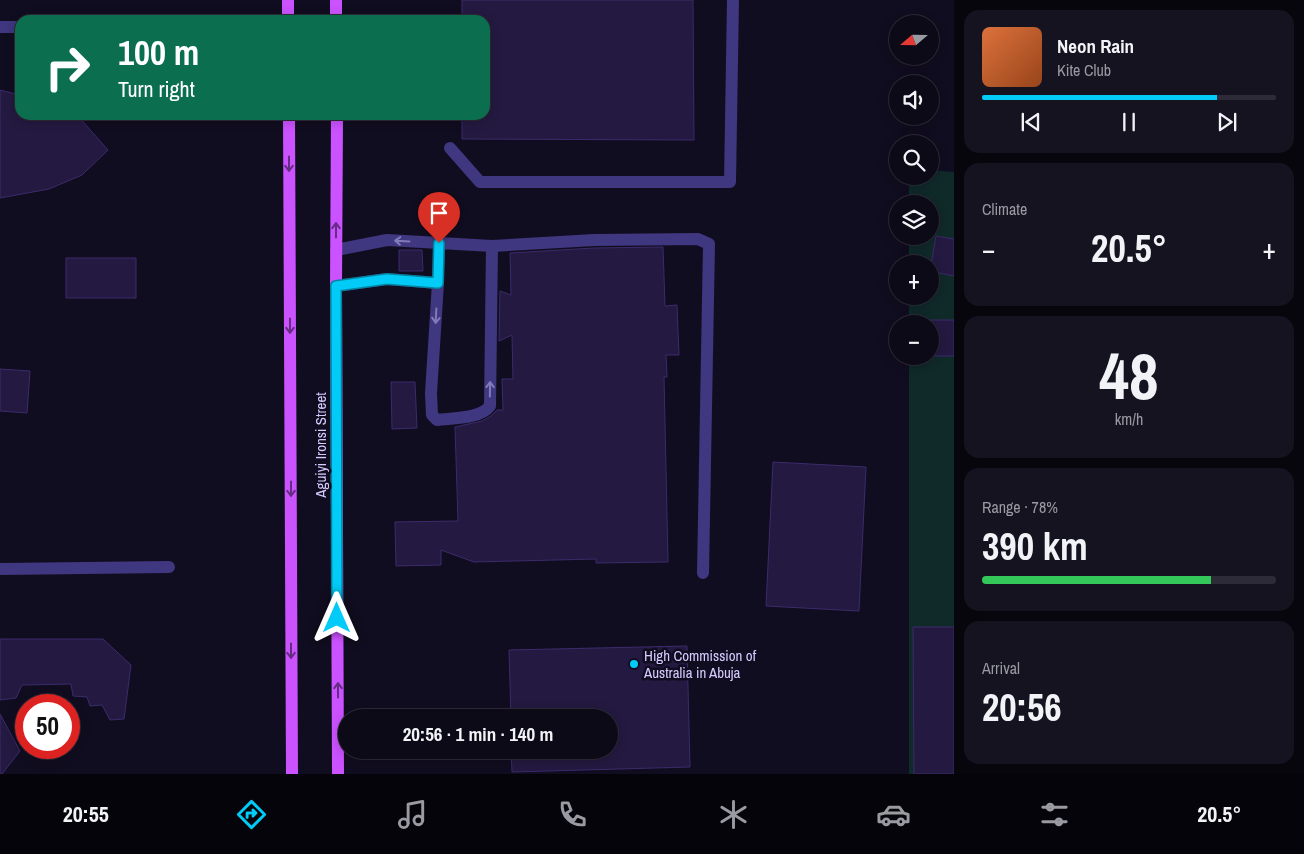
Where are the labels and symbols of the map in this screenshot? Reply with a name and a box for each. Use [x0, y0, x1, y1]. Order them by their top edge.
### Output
north arrow [889, 15, 939, 65]
one-way arrow [284, 155, 294, 171]
pin [418, 192, 460, 243]
one-way arrow [331, 223, 341, 239]
one-way arrow [394, 236, 410, 245]
one-way arrow [431, 308, 441, 324]
one-way arrow [285, 318, 295, 334]
one-way arrow [485, 381, 495, 397]
street label: Aguiyi Ironsi Street [310, 392, 331, 499]
one-way arrow [286, 480, 296, 496]
position arrow [310, 591, 362, 643]
one-way arrow [286, 642, 296, 659]
place label: High Commission of Australia in Abuja [643, 645, 757, 683]
marker: High Commission of Australia in Abuja [628, 658, 640, 670]
one-way arrow [333, 683, 343, 699]
speed limit sign: 50 [15, 694, 80, 759]

